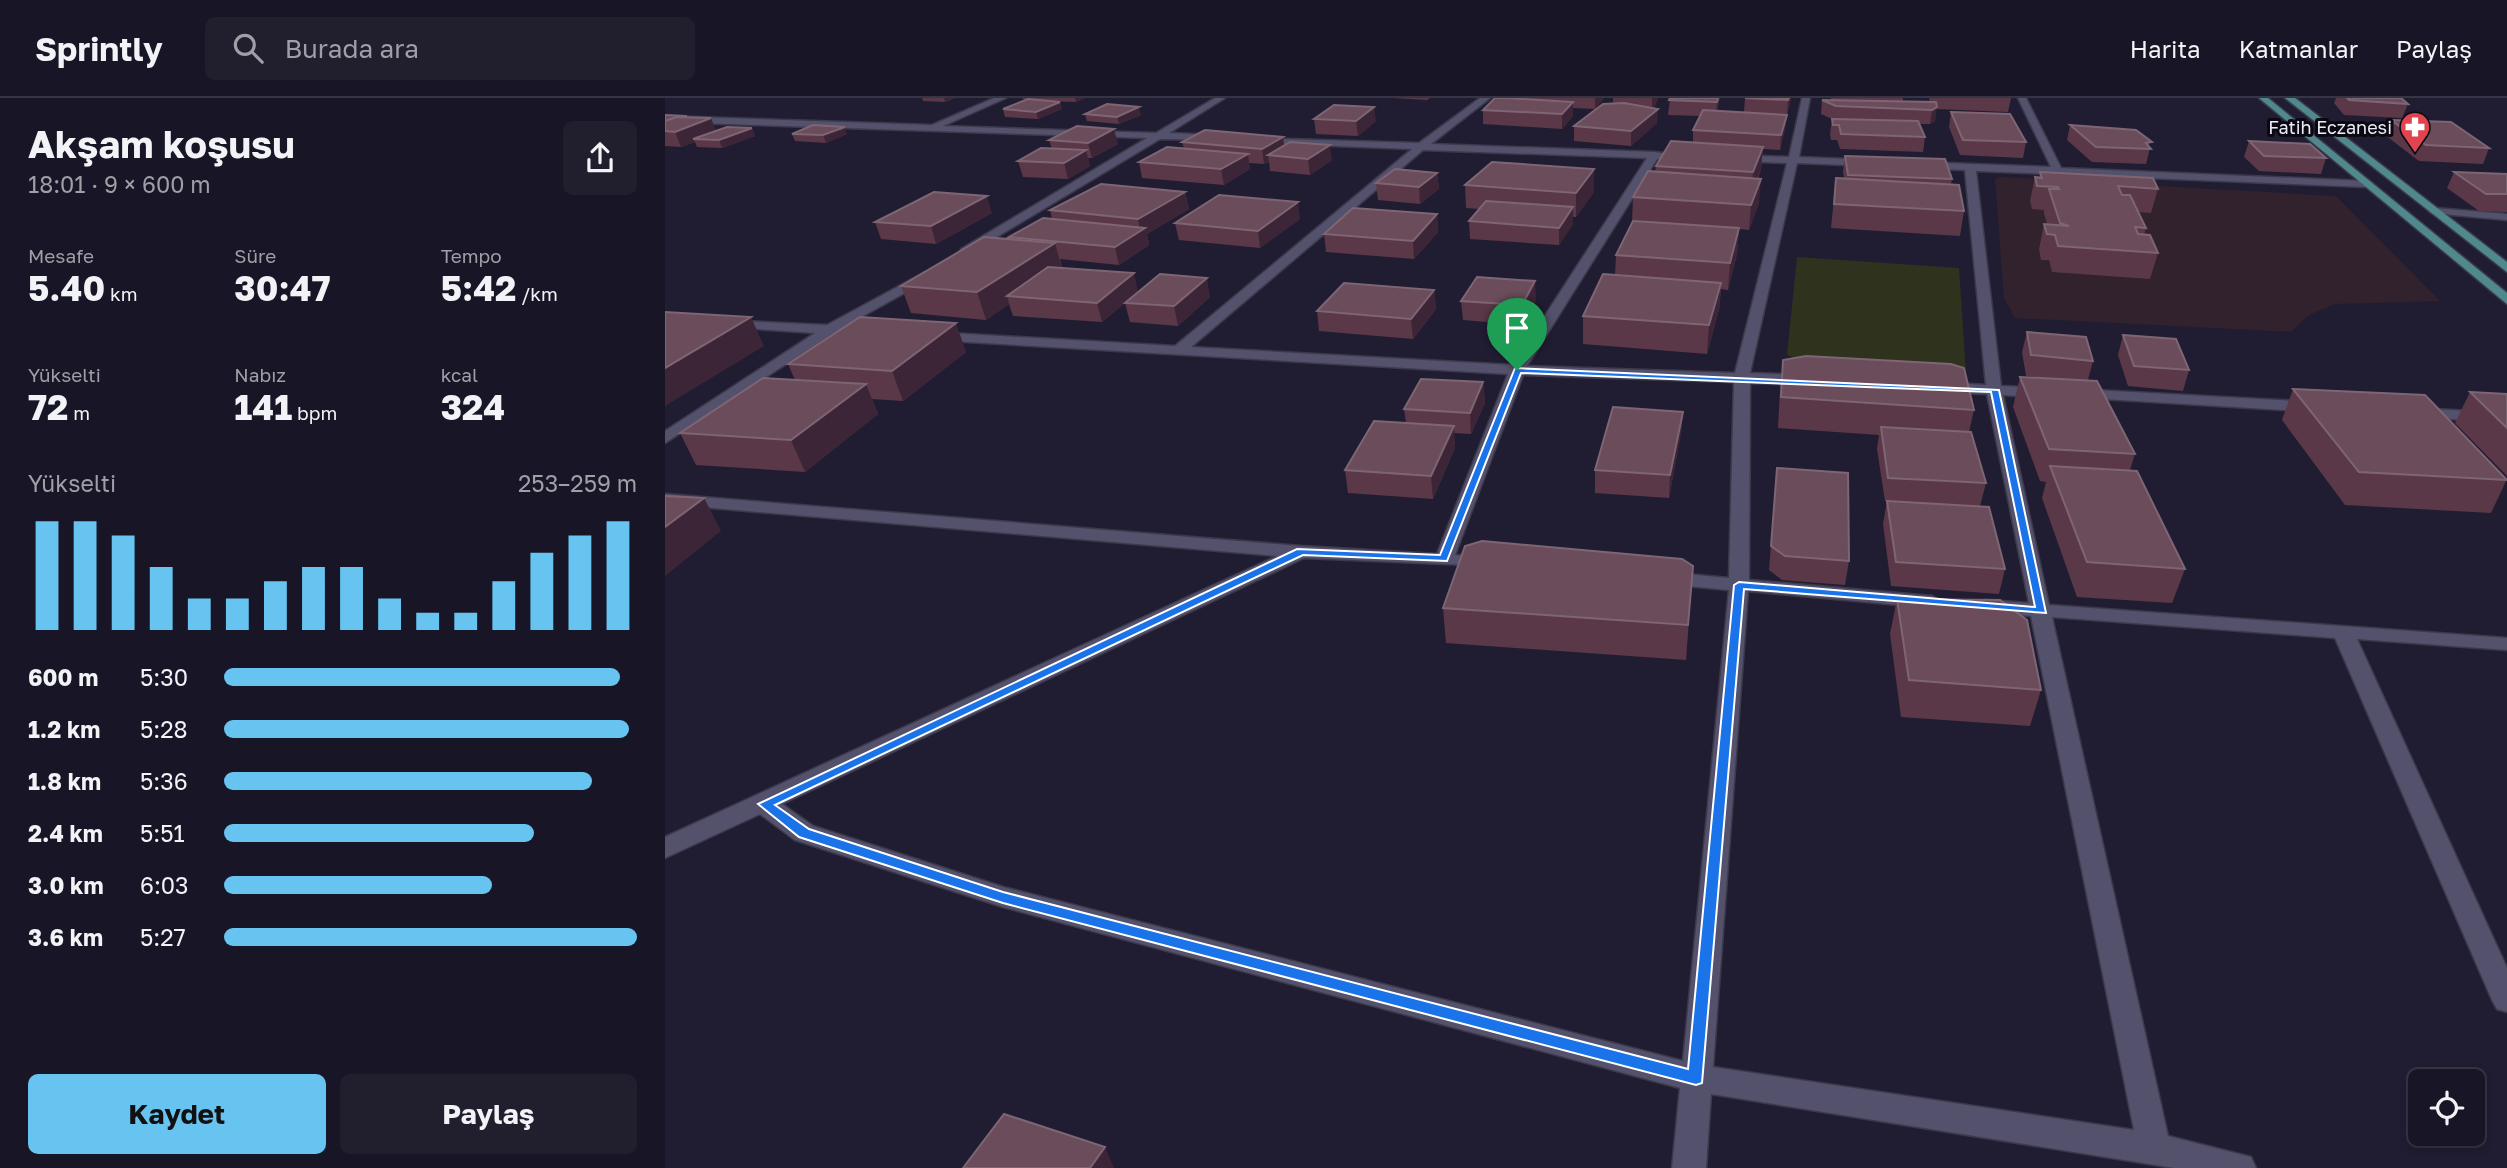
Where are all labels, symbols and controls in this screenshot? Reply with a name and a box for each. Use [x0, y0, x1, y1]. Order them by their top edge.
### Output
search box [205, 17, 695, 80]
text: Sprintly [35, 29, 163, 68]
icon: search [229, 29, 267, 67]
text: Burada ara [285, 33, 419, 64]
text: Harita [2130, 34, 2201, 63]
text: Katmanlar [2239, 34, 2358, 63]
text: Paylaş [2396, 34, 2472, 63]
pharmacy icon: Fatih Eczanesi [2398, 110, 2432, 154]
place label: Fatih Eczanesi [2268, 116, 2392, 138]
text: Akşam koşusu [28, 121, 295, 166]
button: share [563, 121, 637, 195]
text: 18:01 · 9 × 600 m [28, 170, 211, 198]
text: Mesafe [28, 244, 94, 267]
text: Süre [234, 244, 276, 267]
text: Tempo [441, 244, 502, 267]
text: 5.40 [28, 267, 105, 309]
text: 30:47 [234, 267, 331, 309]
text: 5:42 [441, 267, 516, 309]
text: km [105, 282, 138, 305]
text: /km [516, 282, 558, 305]
pin [1487, 298, 1547, 370]
icon: arrive [1498, 309, 1536, 347]
text: Yükselti [28, 363, 101, 386]
text: Nabız [234, 363, 286, 386]
text: kcal [441, 363, 478, 386]
text: 72 [28, 386, 68, 428]
text: 141 [234, 386, 292, 428]
text: 324 [441, 386, 505, 428]
text: m [68, 401, 90, 424]
text: bpm [292, 401, 337, 424]
text: Yükselti [28, 469, 116, 497]
text: 253–259 m [518, 469, 637, 497]
text: 600 m [28, 663, 98, 691]
text: 5:30 [140, 663, 188, 691]
text: 1.2 km [28, 715, 100, 743]
text: 5:28 [140, 715, 188, 743]
text: 1.8 km [28, 767, 101, 795]
text: 5:36 [140, 767, 188, 795]
text: 2.4 km [28, 819, 103, 847]
text: 5:51 [140, 819, 185, 847]
text: 3.0 km [28, 871, 104, 899]
text: 6:03 [140, 871, 189, 899]
text: 3.6 km [28, 923, 103, 951]
text: 5:27 [140, 923, 186, 951]
map controls [2408, 1069, 2485, 1146]
button: locate [2408, 1069, 2485, 1146]
button: Kaydet [28, 1074, 326, 1154]
button: Paylaş [340, 1074, 637, 1154]

